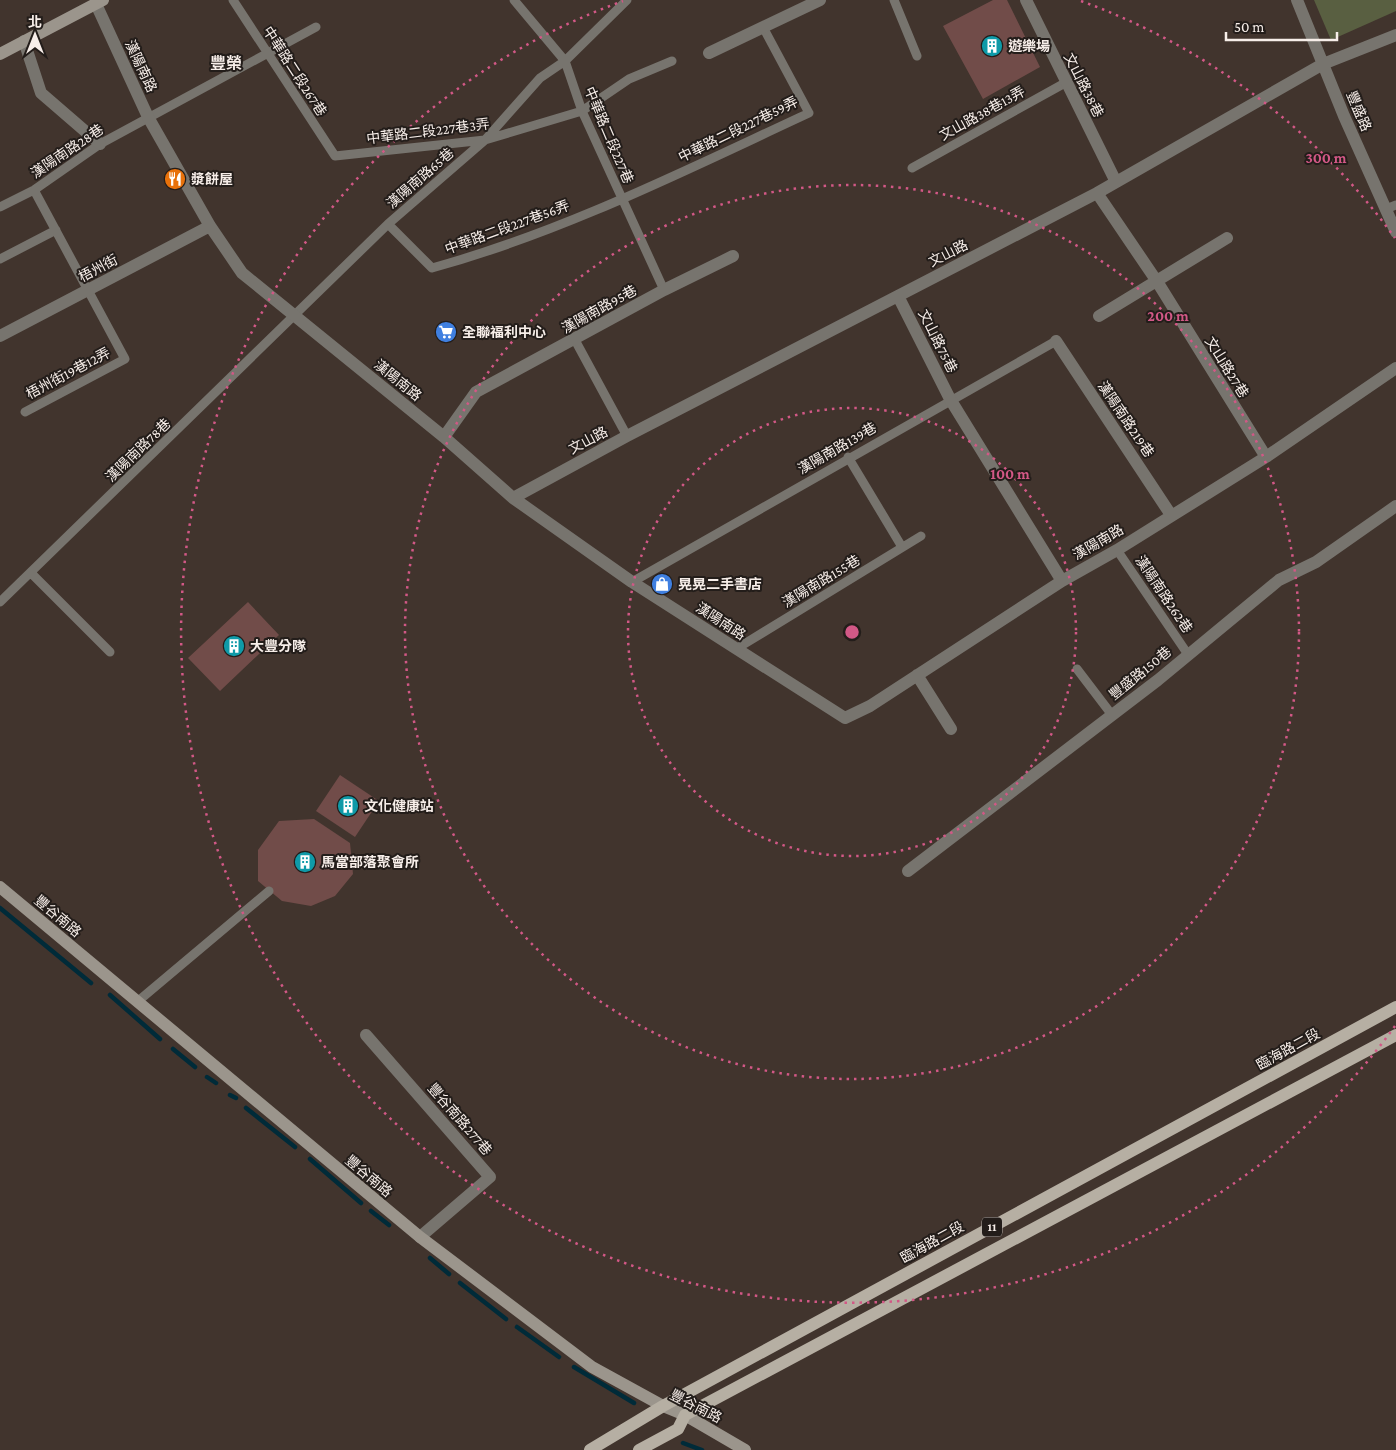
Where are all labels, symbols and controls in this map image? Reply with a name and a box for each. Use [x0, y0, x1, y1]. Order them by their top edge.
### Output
north arrow [10, 10, 60, 60]
scale bar [1226, 10, 1337, 42]
text: 北 [28, 14, 42, 30]
text: 50 m [1234, 19, 1264, 35]
street label: 中華路二段267巷 [260, 23, 330, 119]
building icon: 遊樂場 [980, 34, 1004, 58]
street label: 漢陽南路 [122, 37, 160, 95]
place label: 遊樂場 [1008, 38, 1050, 54]
street label: 文山路38巷 [1061, 50, 1107, 120]
district label: 豐榮 [210, 55, 242, 72]
street label: 文山路38巷13弄 [936, 83, 1028, 143]
street label: 中華路二段227巷 [581, 84, 637, 186]
street label: 豐盛路 [1343, 89, 1375, 133]
street label: 中華路二段227巷59弄 [676, 93, 800, 165]
street label: 中華路二段227巷3弄 [365, 115, 491, 147]
street label: 漢陽南路28巷 [28, 121, 106, 181]
street label: 漢陽南路65巷 [383, 145, 457, 211]
text: 300 m [1305, 150, 1347, 166]
restaurant icon: 漿餅屋 [163, 167, 187, 191]
place label: 漿餅屋 [191, 171, 233, 187]
street label: 中華路二段227巷56弄 [443, 197, 571, 257]
street label: 文山路 [926, 236, 970, 270]
street label: 梧州街 [76, 251, 120, 285]
street label: 漢陽南路95巷 [559, 282, 639, 336]
street label: 文山路75巷 [915, 307, 961, 375]
text: 200 m [1147, 308, 1189, 324]
supermarket icon: 全聯福利中心 [434, 320, 458, 344]
place label: 全聯福利中心 [462, 324, 546, 340]
street label: 文山路27巷 [1202, 334, 1252, 400]
street label: 梧州街19巷12弄 [23, 344, 113, 402]
street label: 漢陽南路 [371, 356, 425, 404]
street label: 漢陽南路219巷 [1095, 378, 1157, 460]
street label: 漢陽南路78巷 [102, 415, 174, 485]
street label: 漢陽南路139巷 [795, 419, 879, 477]
street label: 文山路 [566, 423, 610, 457]
text: 100 m [990, 466, 1030, 482]
street label: 漢陽南路 [1070, 521, 1126, 563]
street label: 漢陽南路155巷 [779, 552, 863, 610]
street label: 漢陽南路262巷 [1132, 552, 1196, 636]
shop icon: 晃晃二手書店 [650, 572, 674, 596]
place label: 晃晃二手書店 [678, 576, 762, 592]
street label: 漢陽南路 [693, 599, 749, 643]
centre of rings [843, 623, 861, 641]
building icon: 大豐分隊 [222, 634, 246, 658]
place label: 大豐分隊 [250, 638, 306, 654]
street label: 豐盛路150巷 [1106, 643, 1174, 703]
building icon: 文化健康站 [336, 794, 360, 818]
place label: 文化健康站 [364, 798, 434, 814]
building icon: 馬當部落聚會所 [293, 850, 317, 874]
place label: 馬當部落聚會所 [321, 854, 419, 870]
street label: 豐谷南路 [31, 892, 85, 940]
street label: 臨海路二段 [1254, 1025, 1322, 1073]
street label: 豐谷南路277巷 [425, 1080, 495, 1158]
street label: 豐谷南路 [342, 1152, 396, 1200]
street label: 臨海路二段 [898, 1218, 966, 1266]
road number: 11 [982, 1218, 1002, 1236]
street label: 豐谷南路 [667, 1386, 725, 1426]

